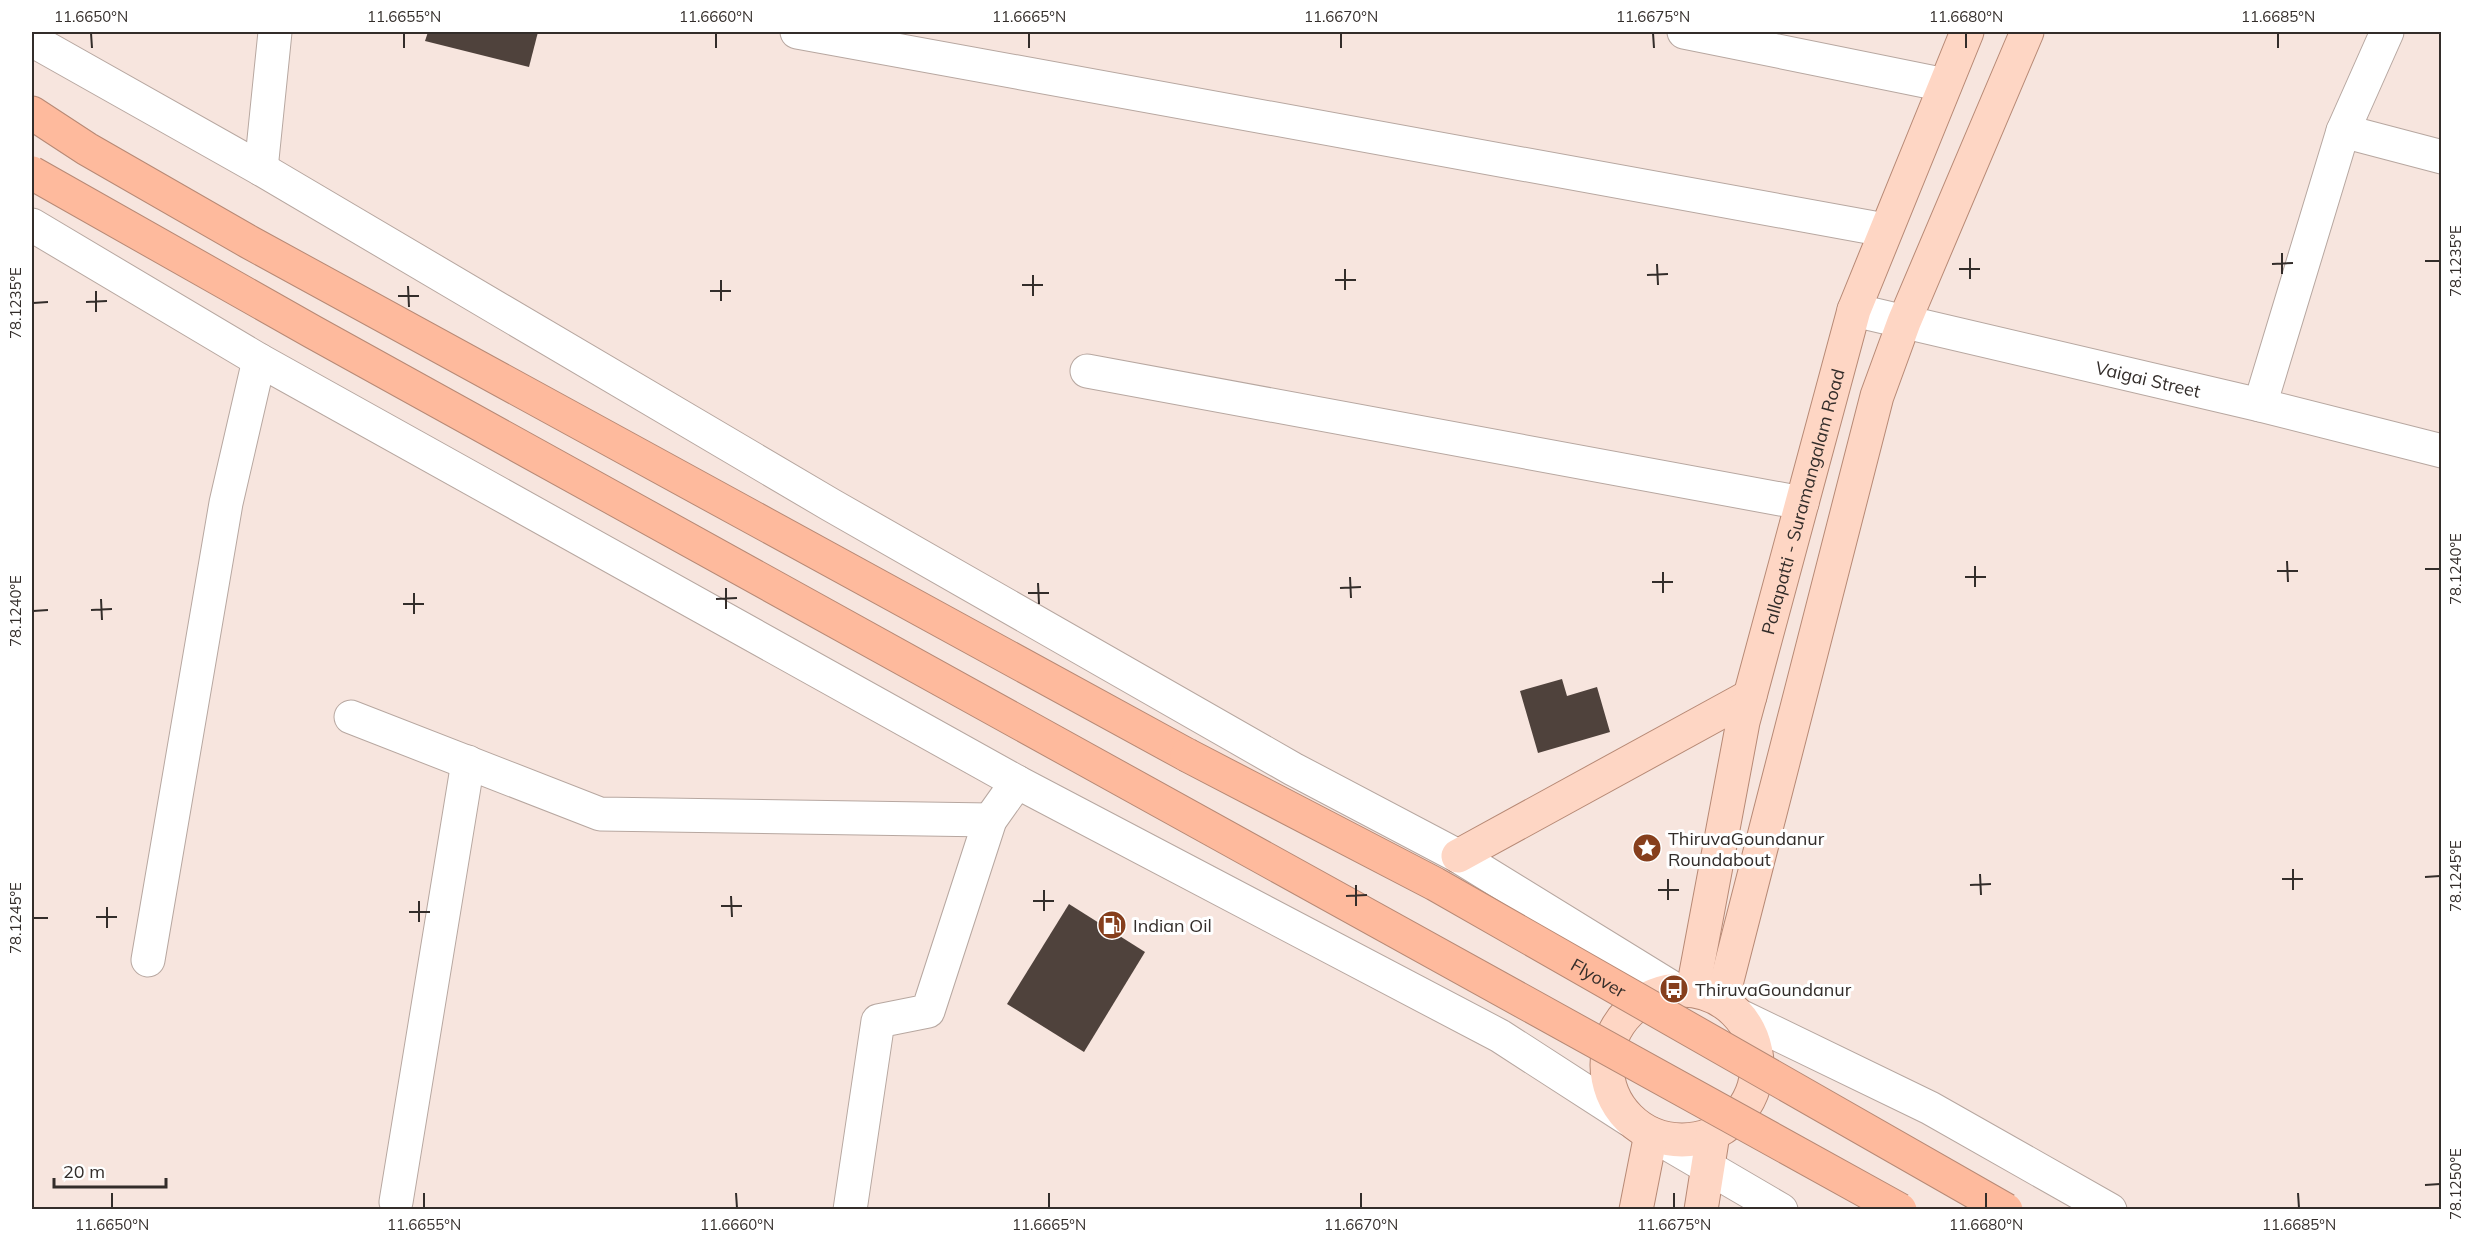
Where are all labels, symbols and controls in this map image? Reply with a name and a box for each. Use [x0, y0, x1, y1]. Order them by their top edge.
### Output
text: 11.6650°N [54, 7, 128, 26]
text: 11.6655°N [367, 7, 441, 26]
text: 11.6660°N [679, 7, 753, 26]
text: 11.6665°N [992, 7, 1066, 26]
text: 11.6670°N [1304, 7, 1378, 26]
text: 11.6675°N [1616, 7, 1690, 26]
text: 11.6680°N [1929, 7, 2003, 26]
text: 11.6685°N [2241, 7, 2315, 26]
text: 78.1235°E [2446, 225, 2465, 297]
text: 78.1235°E [6, 267, 25, 339]
street label: Vaigai Street [2093, 355, 2203, 402]
street label: Pallapatti - Suramangalam Road [1756, 366, 1849, 637]
text: 78.1240°E [2446, 533, 2465, 605]
text: 78.1240°E [6, 575, 25, 647]
place label: ThiruvaGoundanur Roundabout [1668, 827, 1825, 871]
place icon: ThiruvaGoundanur Roundabout [1631, 832, 1663, 864]
text: 78.1245°E [2446, 840, 2465, 912]
text: 78.1245°E [6, 882, 25, 954]
fuel station icon: Indian Oil [1096, 909, 1128, 941]
place label: Indian Oil [1133, 914, 1212, 937]
street label: Flyover [1567, 953, 1631, 1002]
bus stop icon: ThiruvaGoundanur [1658, 973, 1690, 1005]
place label: ThiruvaGoundanur [1695, 978, 1852, 1001]
text: 78.1250°E [2446, 1148, 2465, 1220]
scale bar [54, 1151, 166, 1189]
text: 20 m [63, 1160, 105, 1183]
text: 11.6650°N [75, 1215, 149, 1234]
text: 11.6655°N [387, 1215, 461, 1234]
text: 11.6660°N [700, 1215, 774, 1234]
text: 11.6665°N [1012, 1215, 1086, 1234]
text: 11.6670°N [1324, 1215, 1398, 1234]
text: 11.6675°N [1637, 1215, 1711, 1234]
text: 11.6680°N [1949, 1215, 2023, 1234]
text: 11.6685°N [2262, 1215, 2336, 1234]

